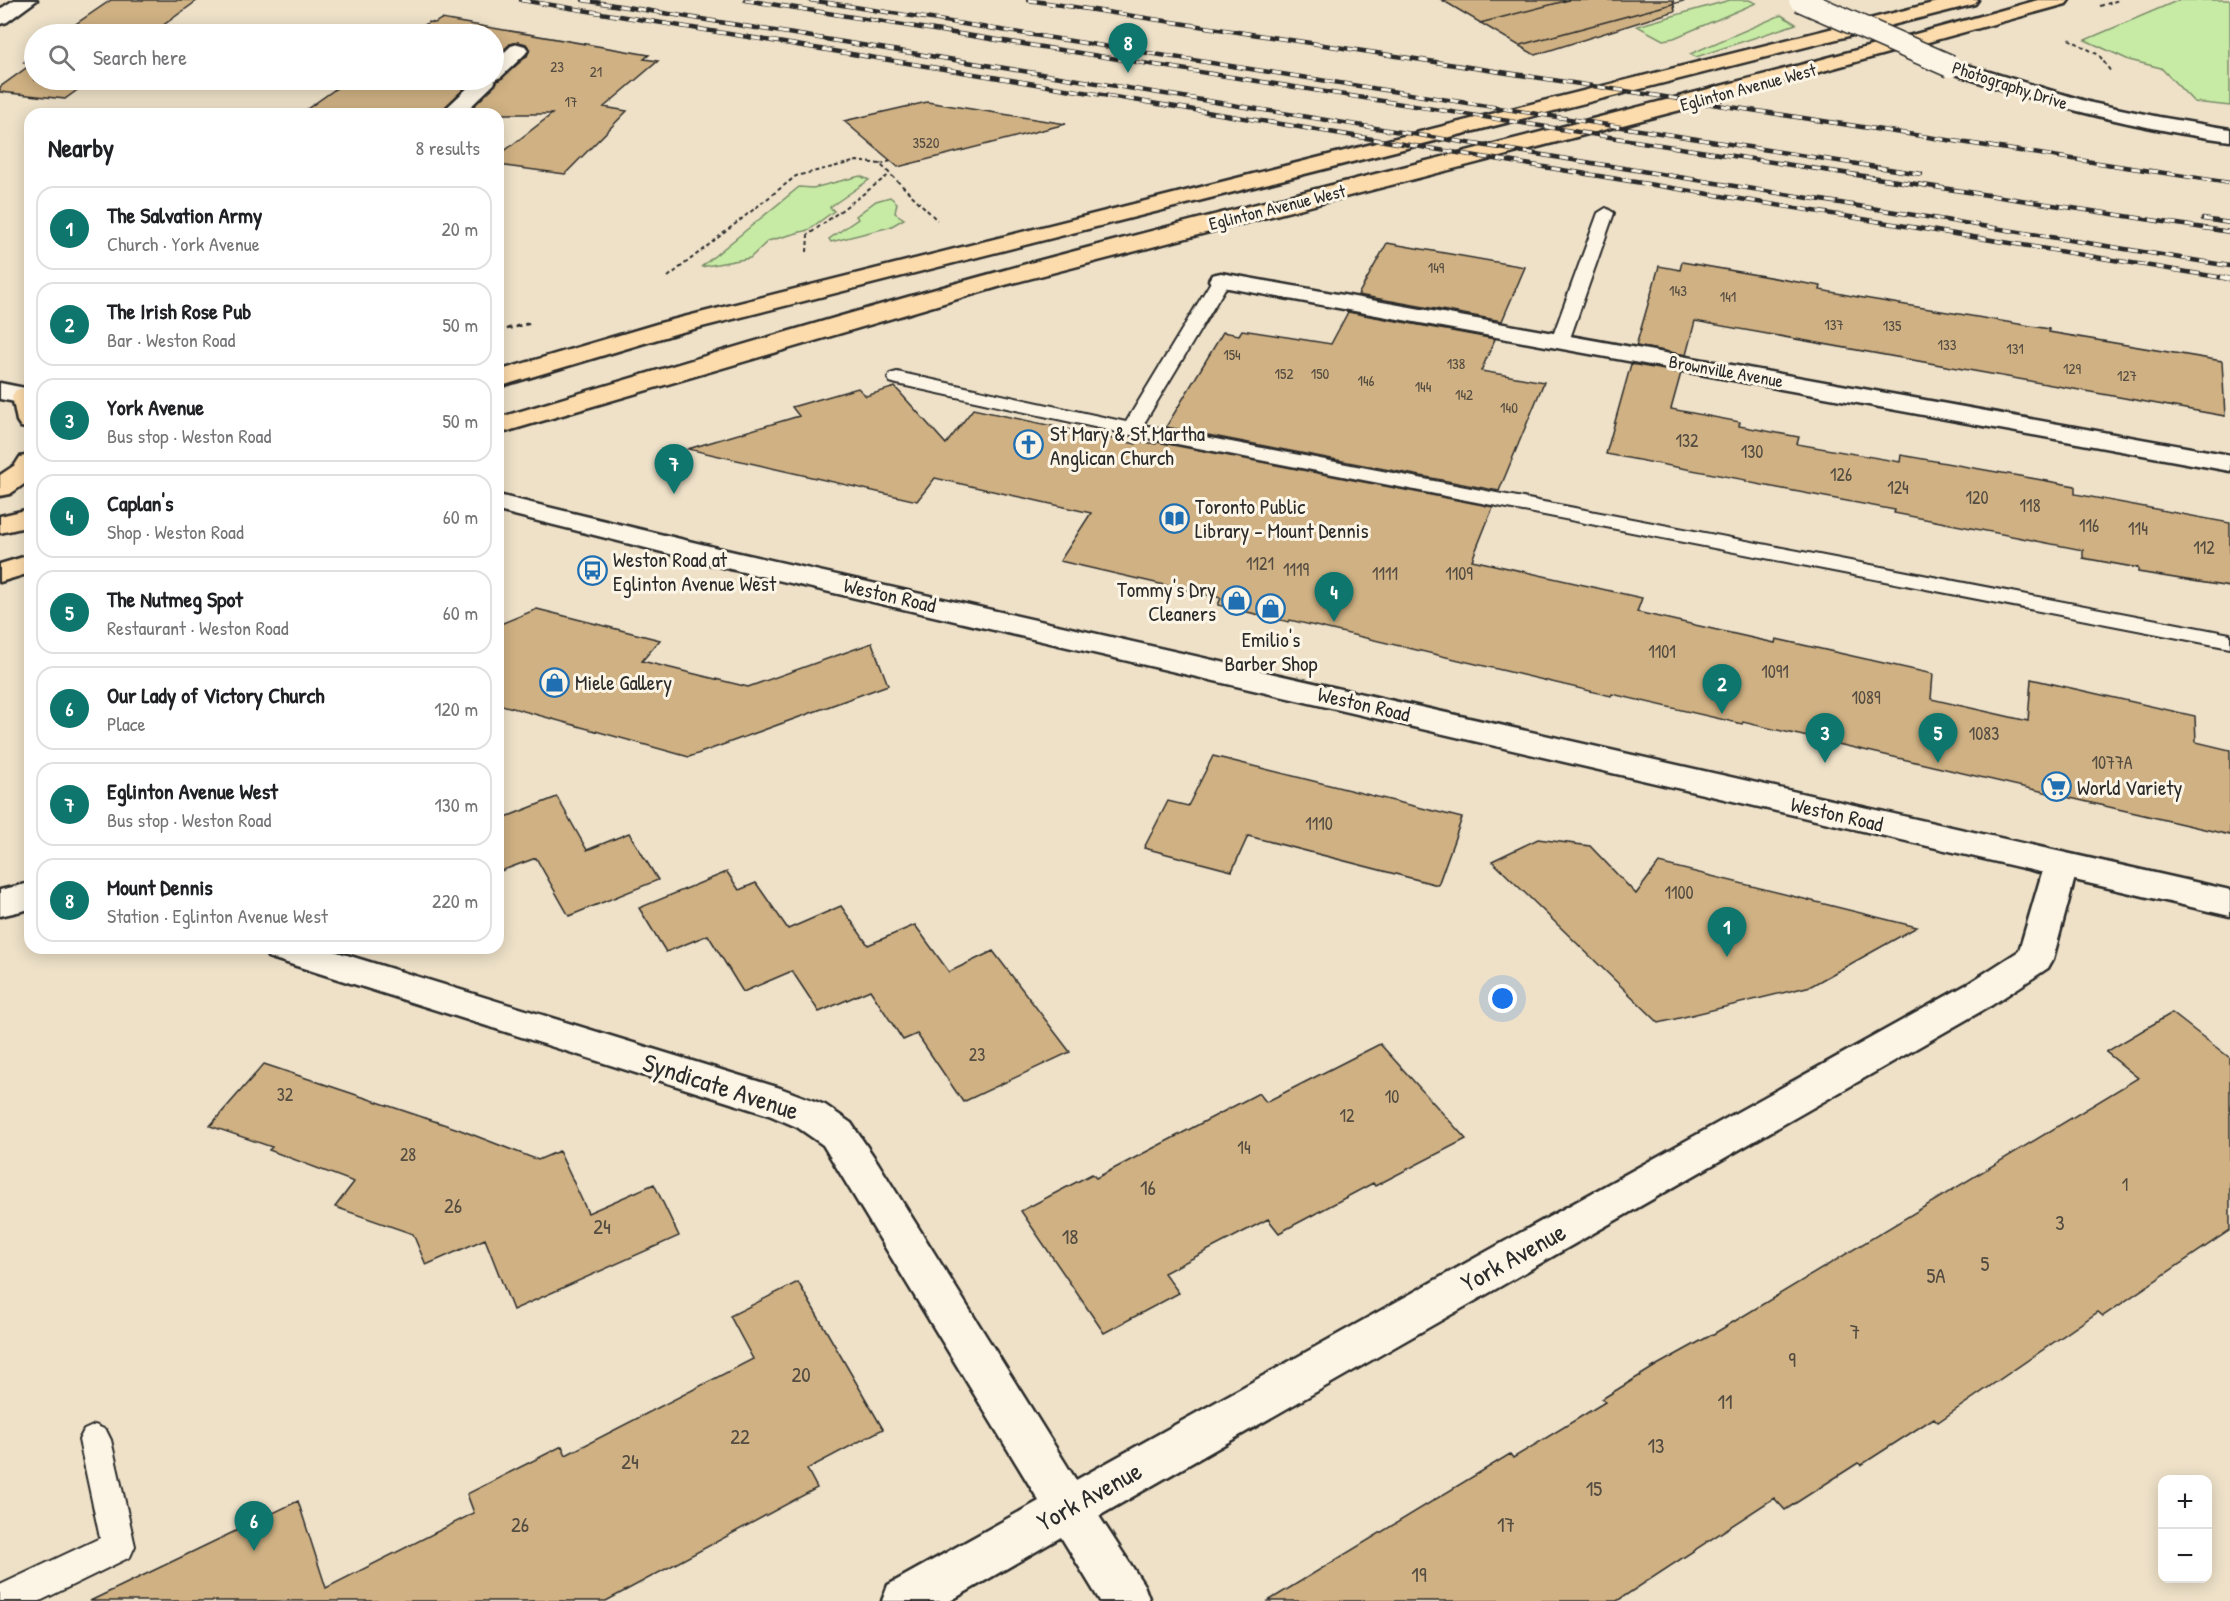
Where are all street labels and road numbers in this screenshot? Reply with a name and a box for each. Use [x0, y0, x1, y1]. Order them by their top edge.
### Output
street label: Photography Drive [1949, 55, 2071, 115]
street label: Eglinton Avenue West [1677, 57, 1820, 117]
street label: Eglinton Avenue West [1206, 178, 1349, 236]
street label: Brownville Avenue [1667, 349, 1785, 393]
street label: Weston Road [841, 570, 939, 620]
street label: Weston Road [1315, 679, 1413, 729]
street label: Weston Road [1788, 789, 1886, 839]
street label: Syndicate Avenue [638, 1044, 804, 1128]
street label: York Avenue [1454, 1214, 1572, 1300]
street label: York Avenue [1030, 1453, 1148, 1539]

